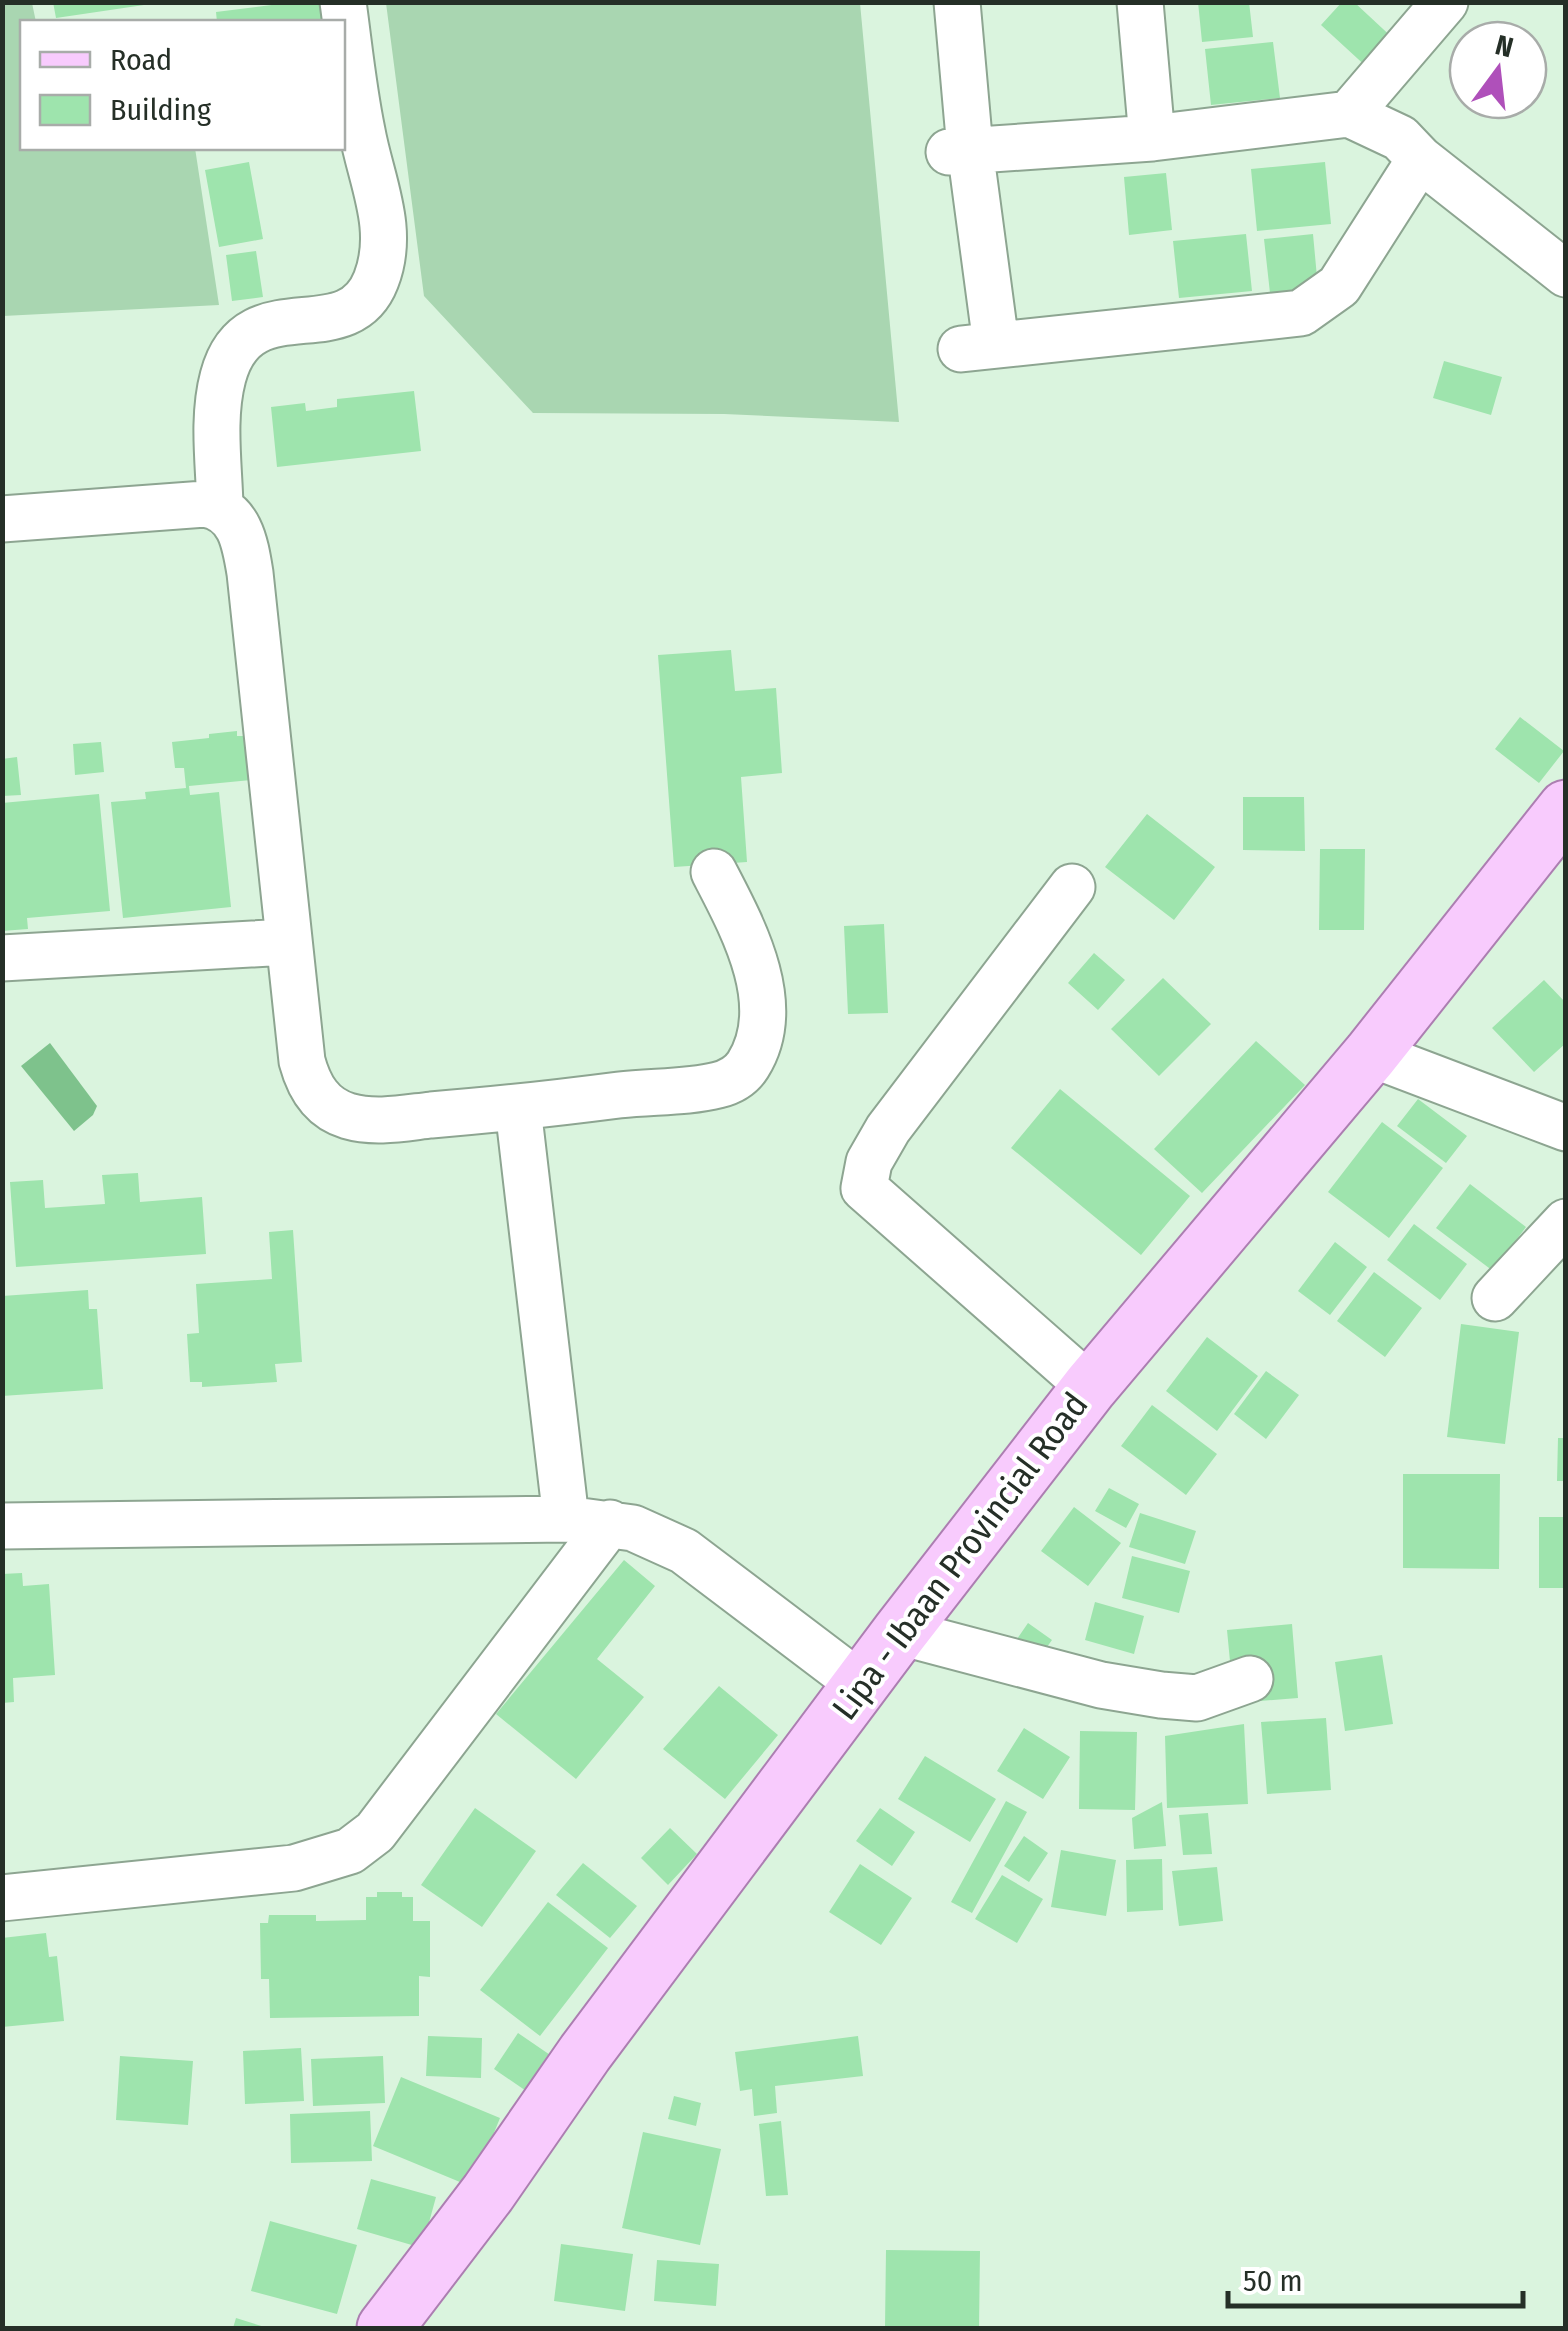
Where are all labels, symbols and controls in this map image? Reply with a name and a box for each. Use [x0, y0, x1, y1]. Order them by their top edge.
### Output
legend [20, 20, 345, 150]
north arrow [1448, 20, 1548, 120]
text: N [1492, 28, 1517, 64]
text: Road [110, 42, 172, 78]
text: Building [110, 92, 212, 128]
street label: Lipa - Ibaan Provincial Road [823, 1384, 1097, 1728]
scale bar [1228, 2246, 1523, 2308]
text: 50 m [1243, 2263, 1303, 2299]

